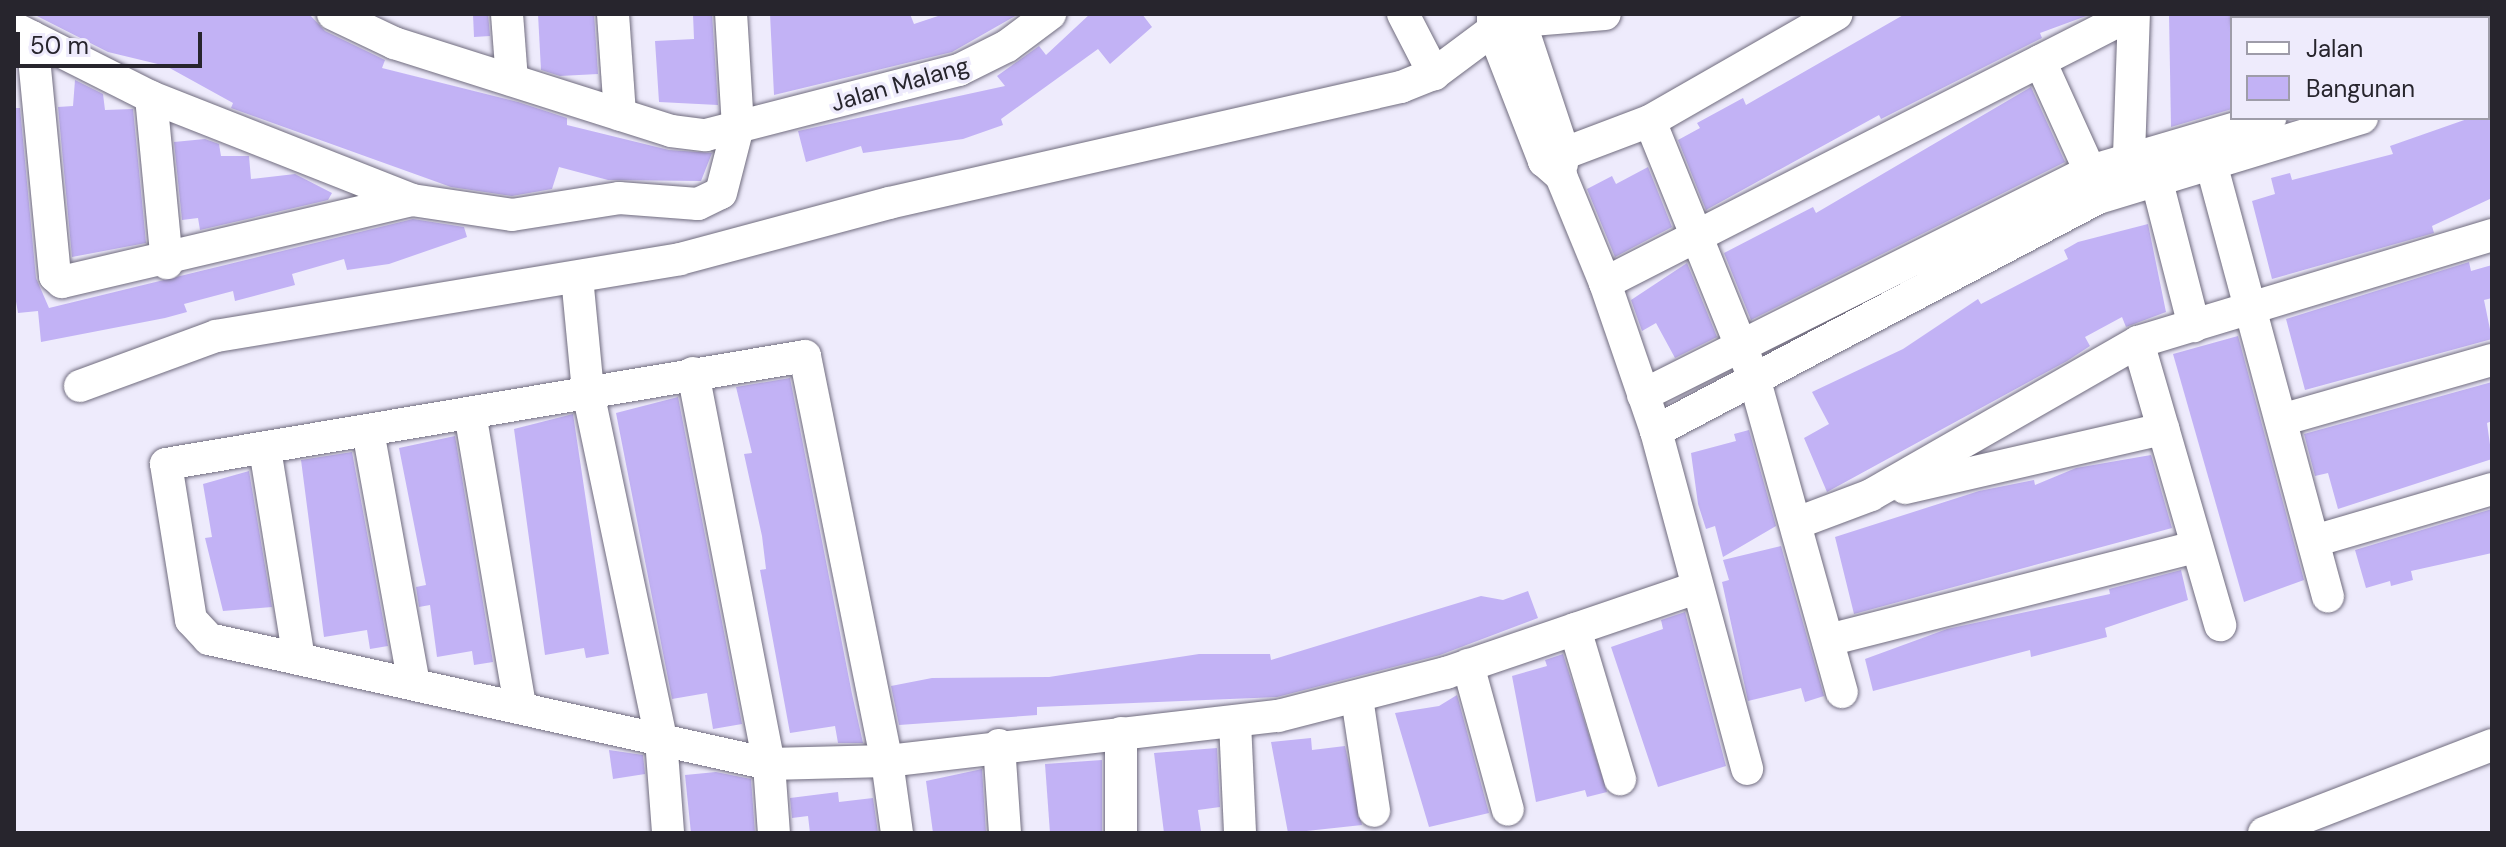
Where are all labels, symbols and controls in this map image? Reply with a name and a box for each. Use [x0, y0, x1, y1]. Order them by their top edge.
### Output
scale bar [20, 16, 206, 66]
legend [2230, 16, 2490, 120]
text: 50 m [30, 30, 89, 61]
text: Jalan [2306, 33, 2363, 64]
street label: Jalan Malang [828, 51, 972, 117]
text: Bangunan [2306, 73, 2415, 104]

